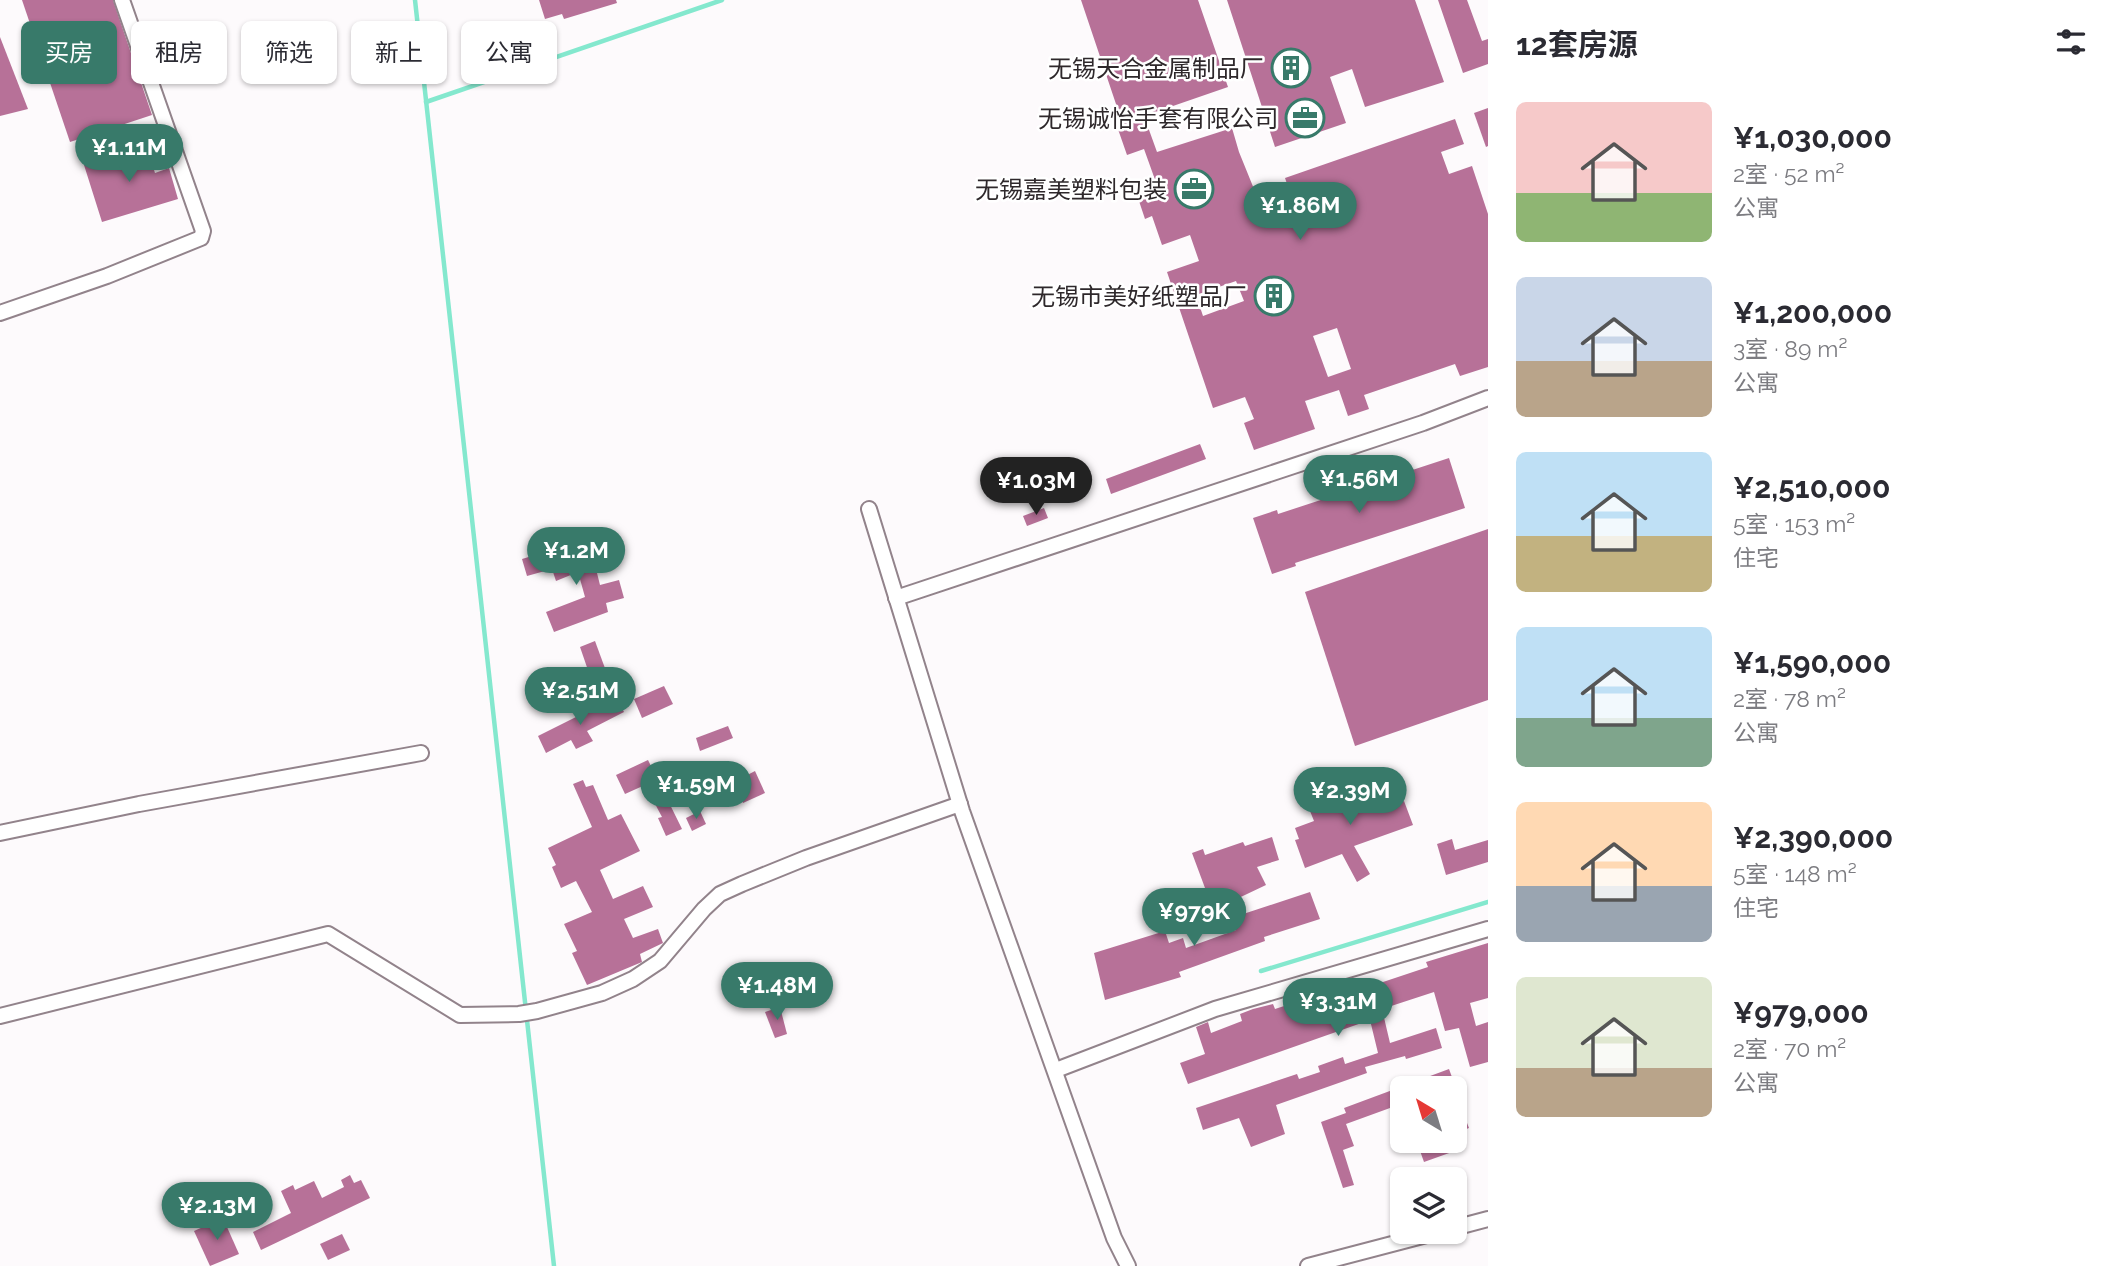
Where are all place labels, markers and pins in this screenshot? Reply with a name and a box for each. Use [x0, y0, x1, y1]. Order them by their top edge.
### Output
building icon: 无锡天合金属制品厂 [1270, 47, 1312, 89]
place label: 无锡天合金属制品厂 [1048, 54, 1264, 83]
office icon: 无锡诚怡手套有限公司 [1284, 97, 1326, 139]
place label: 无锡诚怡手套有限公司 [1038, 104, 1278, 133]
pin: ¥1.11M [72, 124, 186, 184]
office icon: 无锡嘉美塑料包装 [1173, 168, 1215, 210]
place label: 无锡嘉美塑料包装 [975, 175, 1167, 204]
pin: ¥1.86M [1243, 182, 1357, 242]
building icon: 无锡市美好纸塑品厂 [1253, 275, 1295, 317]
place label: 无锡市美好纸塑品厂 [1031, 282, 1247, 311]
pin: ¥1.56M [1302, 456, 1416, 515]
pin: ¥1.03M [979, 458, 1093, 517]
pin: ¥1.2M [527, 528, 625, 587]
pin: ¥2.51M [523, 668, 637, 727]
pin: ¥1.59M [639, 762, 753, 821]
pin: ¥2.39M [1293, 768, 1407, 827]
pin: ¥979K [1145, 888, 1243, 948]
pin: ¥1.48M [720, 962, 834, 1022]
pin: ¥3.31M [1281, 978, 1395, 1038]
pin: ¥2.13M [160, 1182, 274, 1242]

